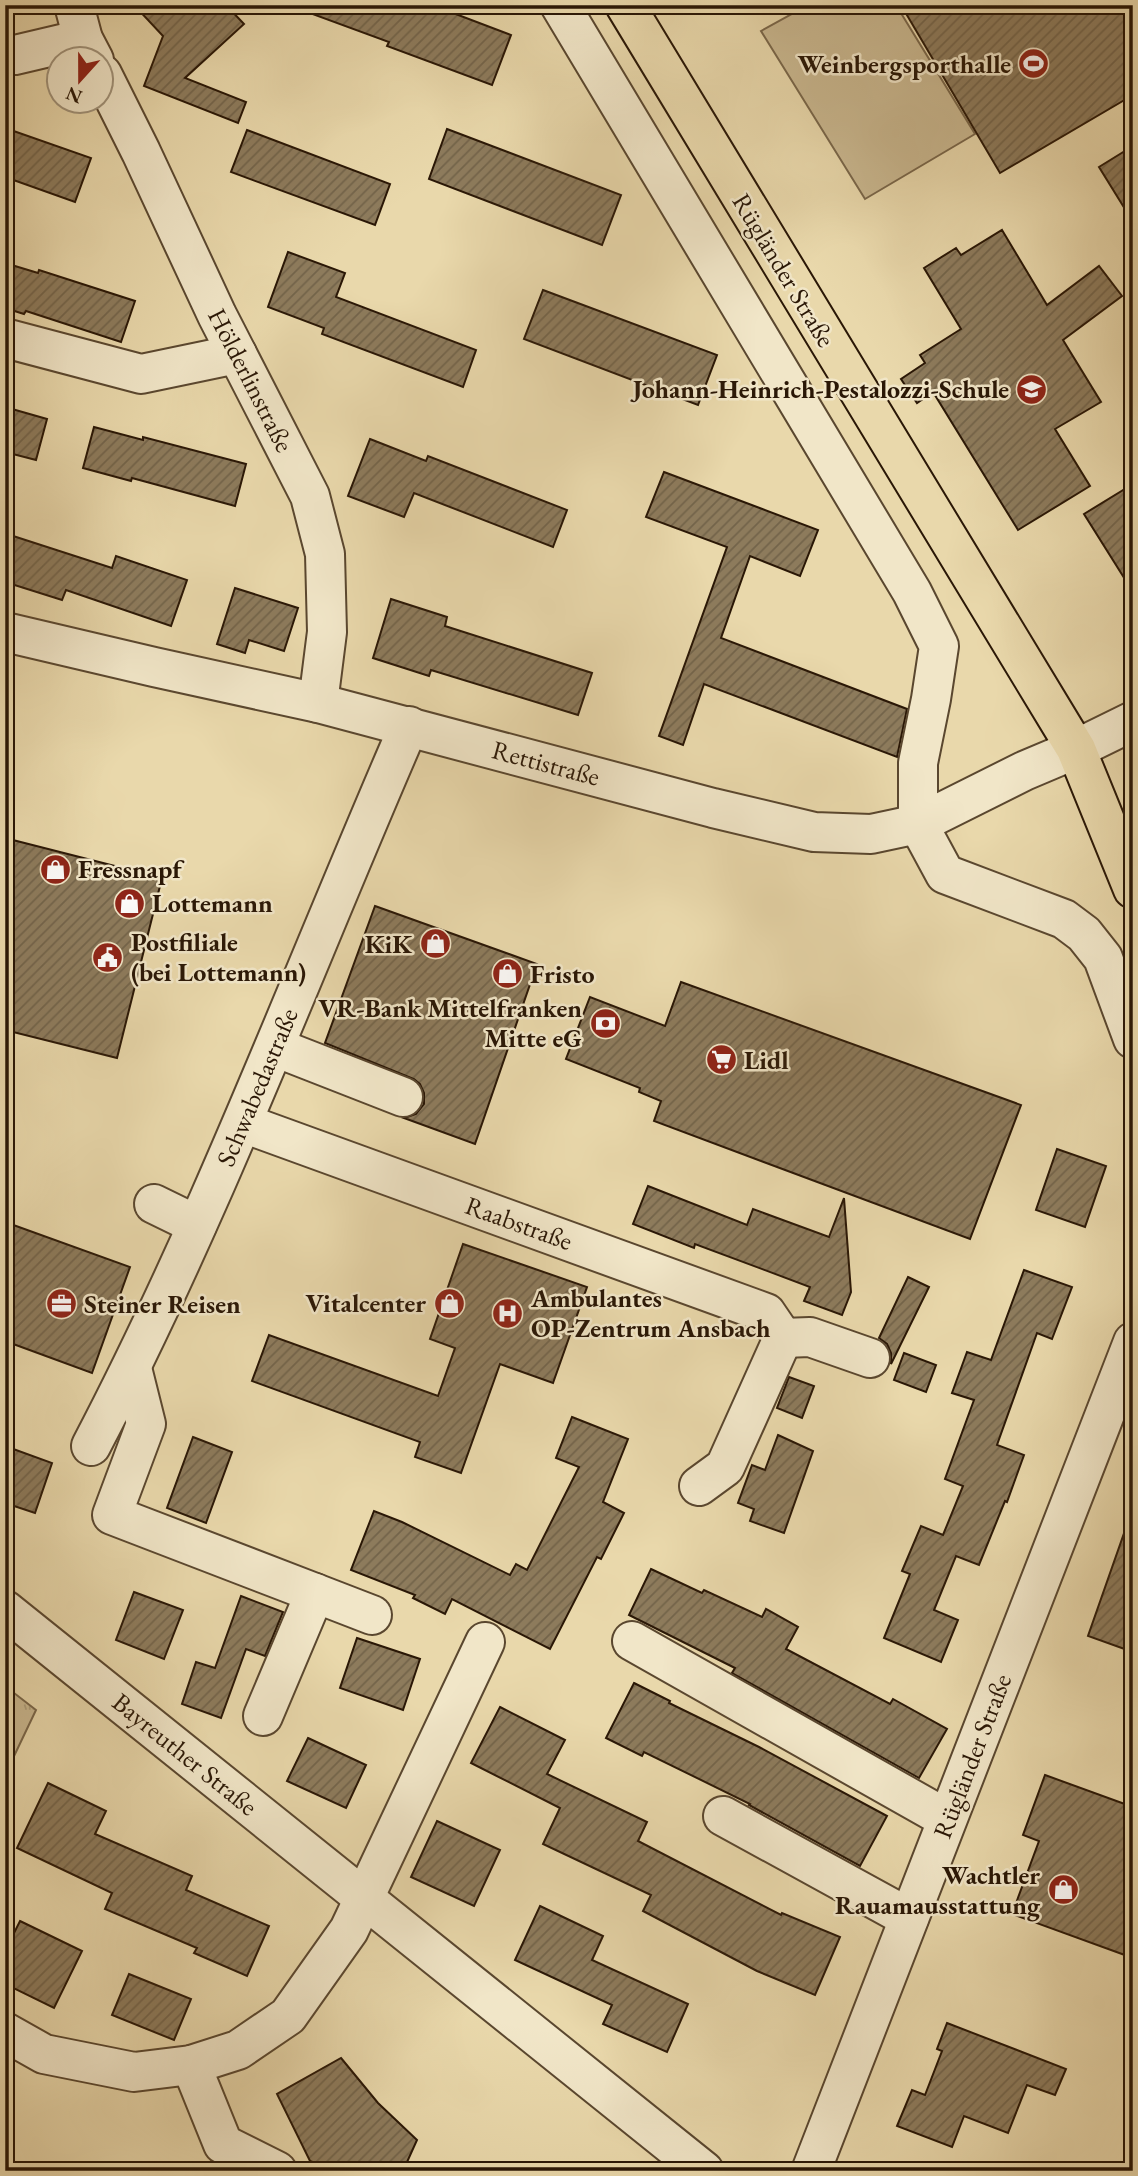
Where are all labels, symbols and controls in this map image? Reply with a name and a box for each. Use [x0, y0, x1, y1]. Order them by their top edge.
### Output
north arrow [46, 46, 116, 116]
place label: Weinbergsporthalle [797, 47, 1011, 81]
sports icon: Weinbergsporthalle [1017, 47, 1051, 81]
text: N [62, 81, 86, 110]
street label: Rügländer Straße [725, 187, 843, 353]
street label: Hölderlinstraße [200, 302, 302, 458]
place label: Johann-Heinrich-Pestalozzi-Schule [629, 372, 1009, 406]
school or university icon: Johann-Heinrich-Pestalozzi-Schule [1015, 372, 1049, 406]
street label: Rettistraße [488, 732, 604, 794]
shop icon: Fressnapf [38, 852, 72, 886]
place label: Fressnapf [78, 852, 185, 886]
shop icon: Lottemann [112, 886, 146, 920]
place label: Lottemann [152, 886, 273, 920]
place label: Postfiliale (bei Lottemann) [131, 925, 306, 989]
place label: KiK [365, 927, 413, 961]
shop icon: KiK [418, 927, 452, 961]
public building icon: Postfiliale (bei Lottemann) [91, 940, 125, 974]
shop icon: Fristo [490, 957, 524, 991]
place label: Fristo [530, 957, 595, 991]
place label: VR-Bank Mittelfranken Mitte eG [318, 991, 582, 1055]
street label: Schwabedastraße [208, 1003, 306, 1171]
bank icon: VR-Bank Mittelfranken Mitte eG [588, 1006, 622, 1040]
supermarket icon: Lidl [704, 1043, 738, 1077]
place label: Lidl [744, 1043, 789, 1077]
street label: Raabstraße [461, 1188, 577, 1258]
place label: Ambulantes OP-Zentrum Ansbach [530, 1281, 771, 1345]
place label: Vitalcenter [306, 1286, 426, 1320]
shop icon: Vitalcenter [432, 1286, 466, 1320]
office icon: Steiner Reisen [44, 1287, 78, 1321]
place label: Steiner Reisen [84, 1287, 241, 1321]
hospital icon: Ambulantes OP-Zentrum Ansbach [491, 1296, 525, 1330]
street label: Rügländer Straße [925, 1669, 1019, 1843]
street label: Bayreuther Straße [105, 1685, 265, 1823]
place label: Wachtler Rauamausstattung [835, 1858, 1041, 1922]
shop icon: Wachtler Rauamausstattung [1046, 1873, 1080, 1907]

